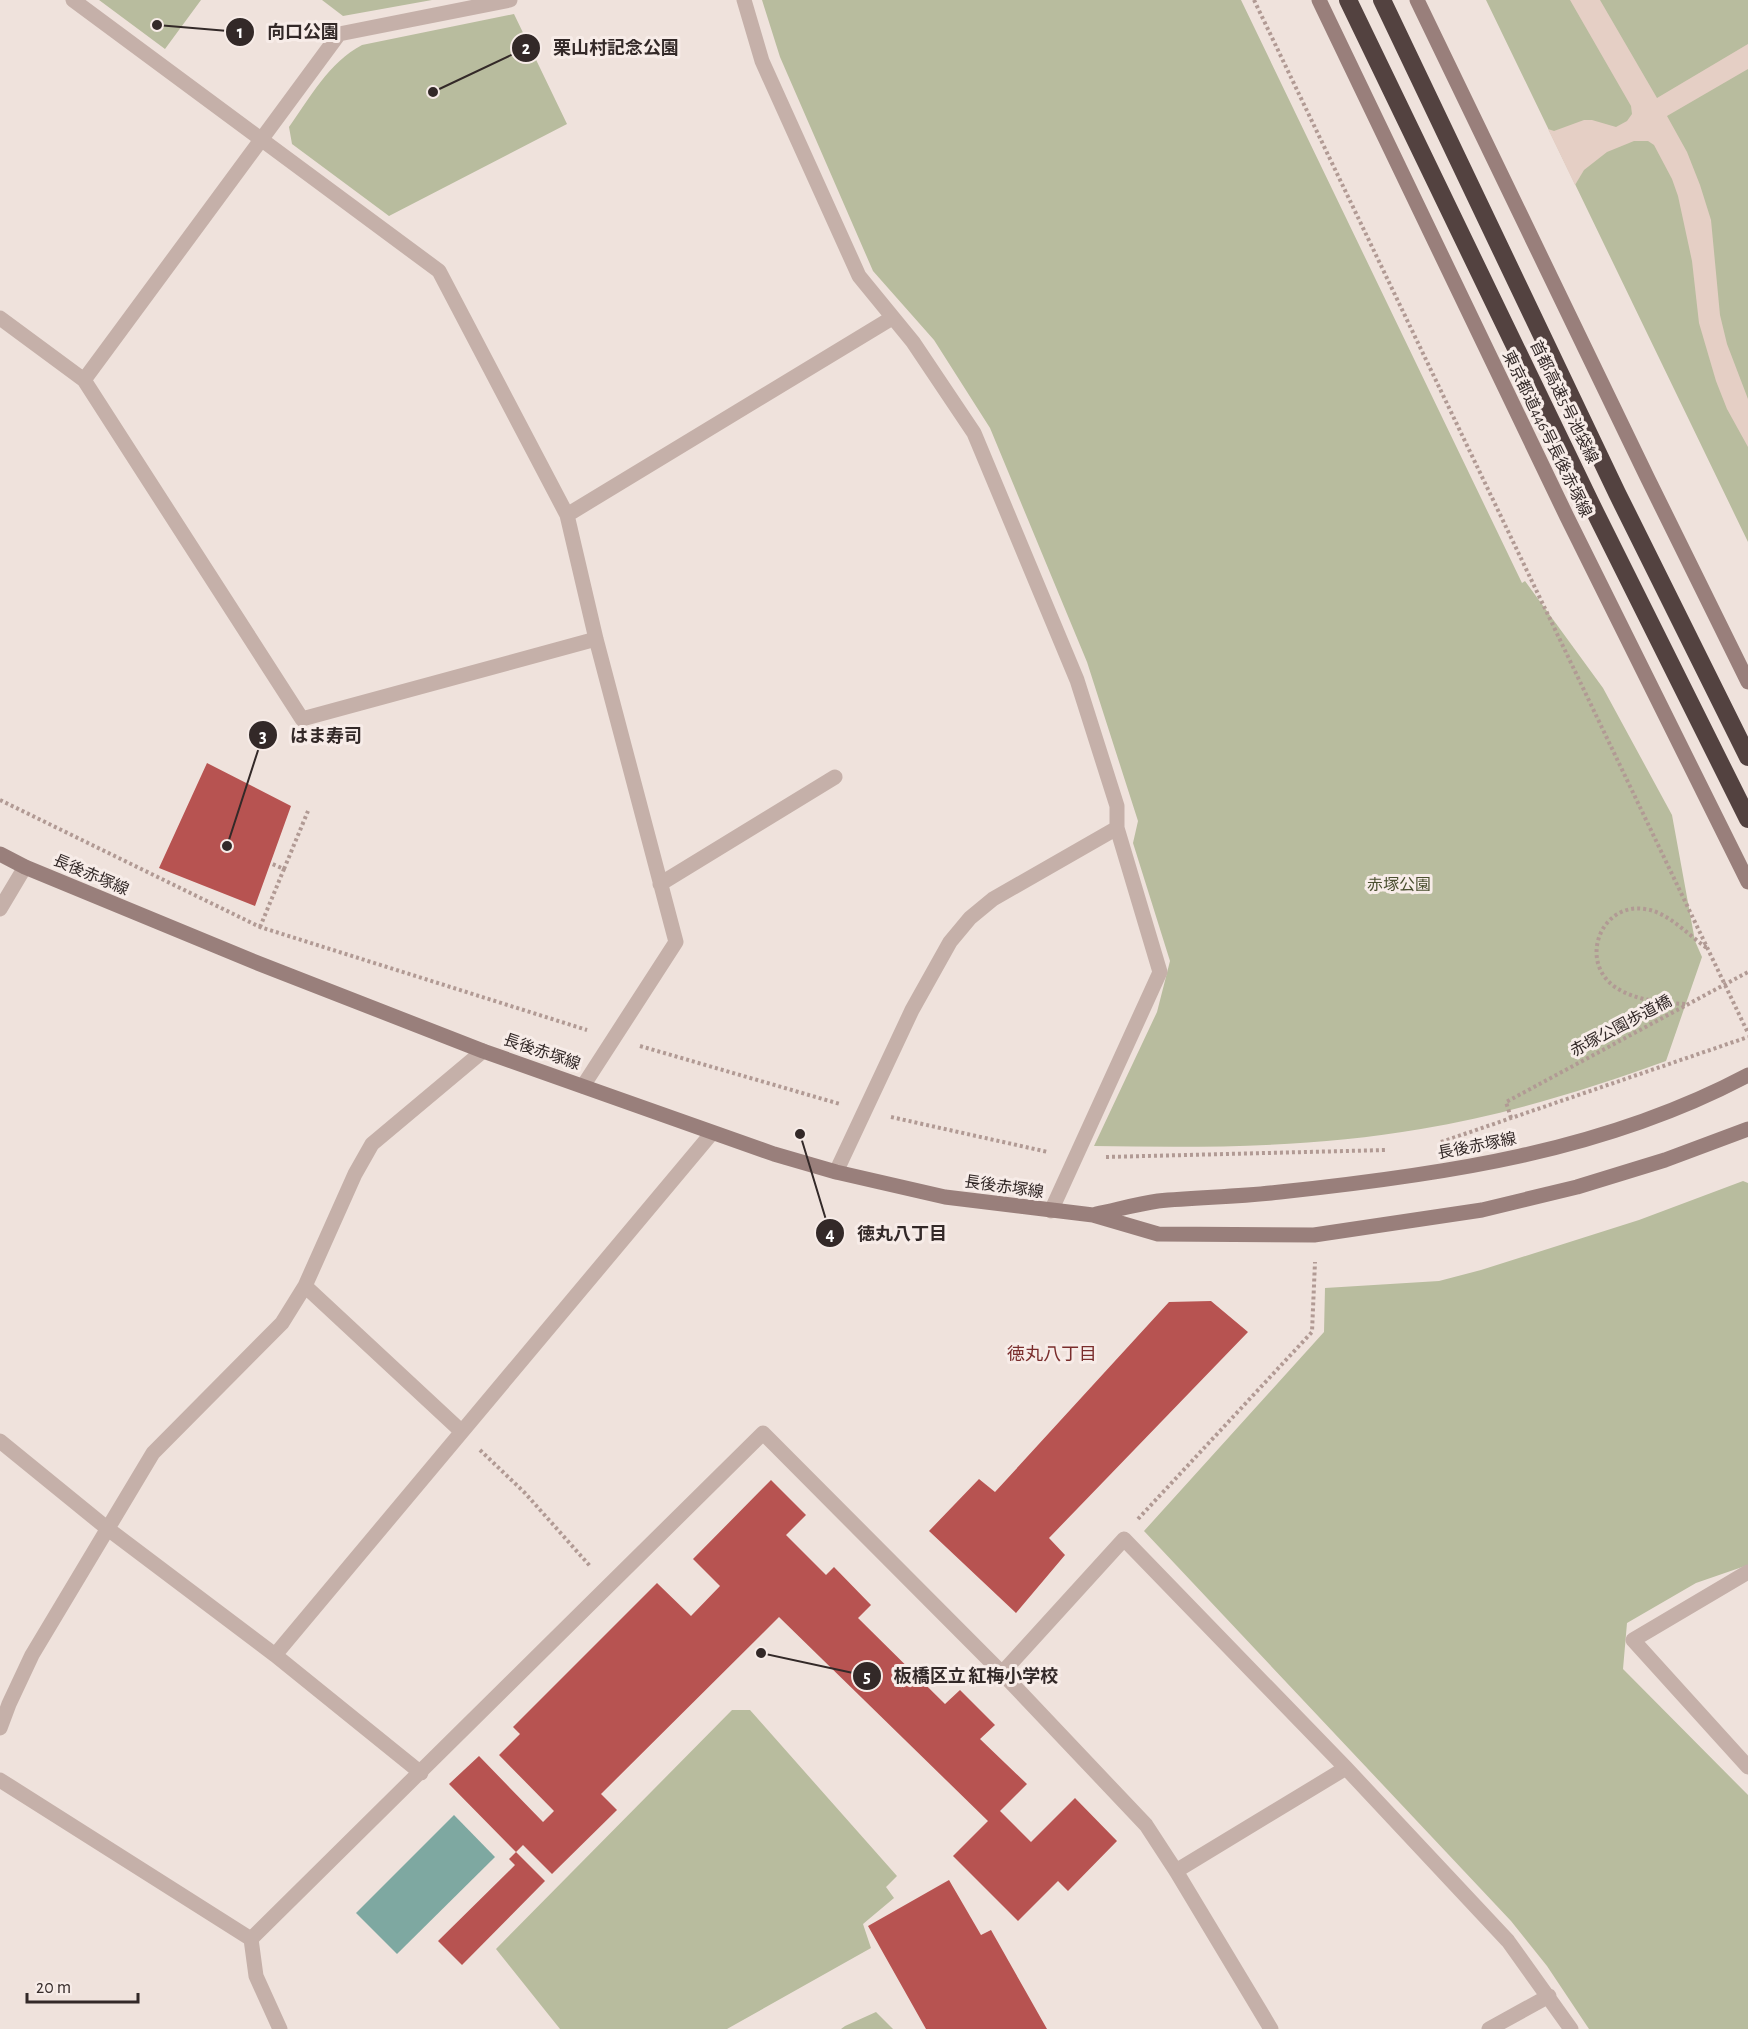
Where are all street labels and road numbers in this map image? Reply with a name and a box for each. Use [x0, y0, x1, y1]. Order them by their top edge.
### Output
street label: 首都高速5号池袋線 [1527, 338, 1602, 466]
street label: 東京都道446号長後赤塚線 [1500, 348, 1595, 520]
street label: 長後赤塚線 [51, 851, 131, 898]
street label: 赤塚公園歩道橋 [1567, 992, 1674, 1059]
street label: 長後赤塚線 [502, 1030, 583, 1073]
street label: 長後赤塚線 [1436, 1130, 1518, 1161]
street label: 長後赤塚線 [963, 1173, 1045, 1200]

